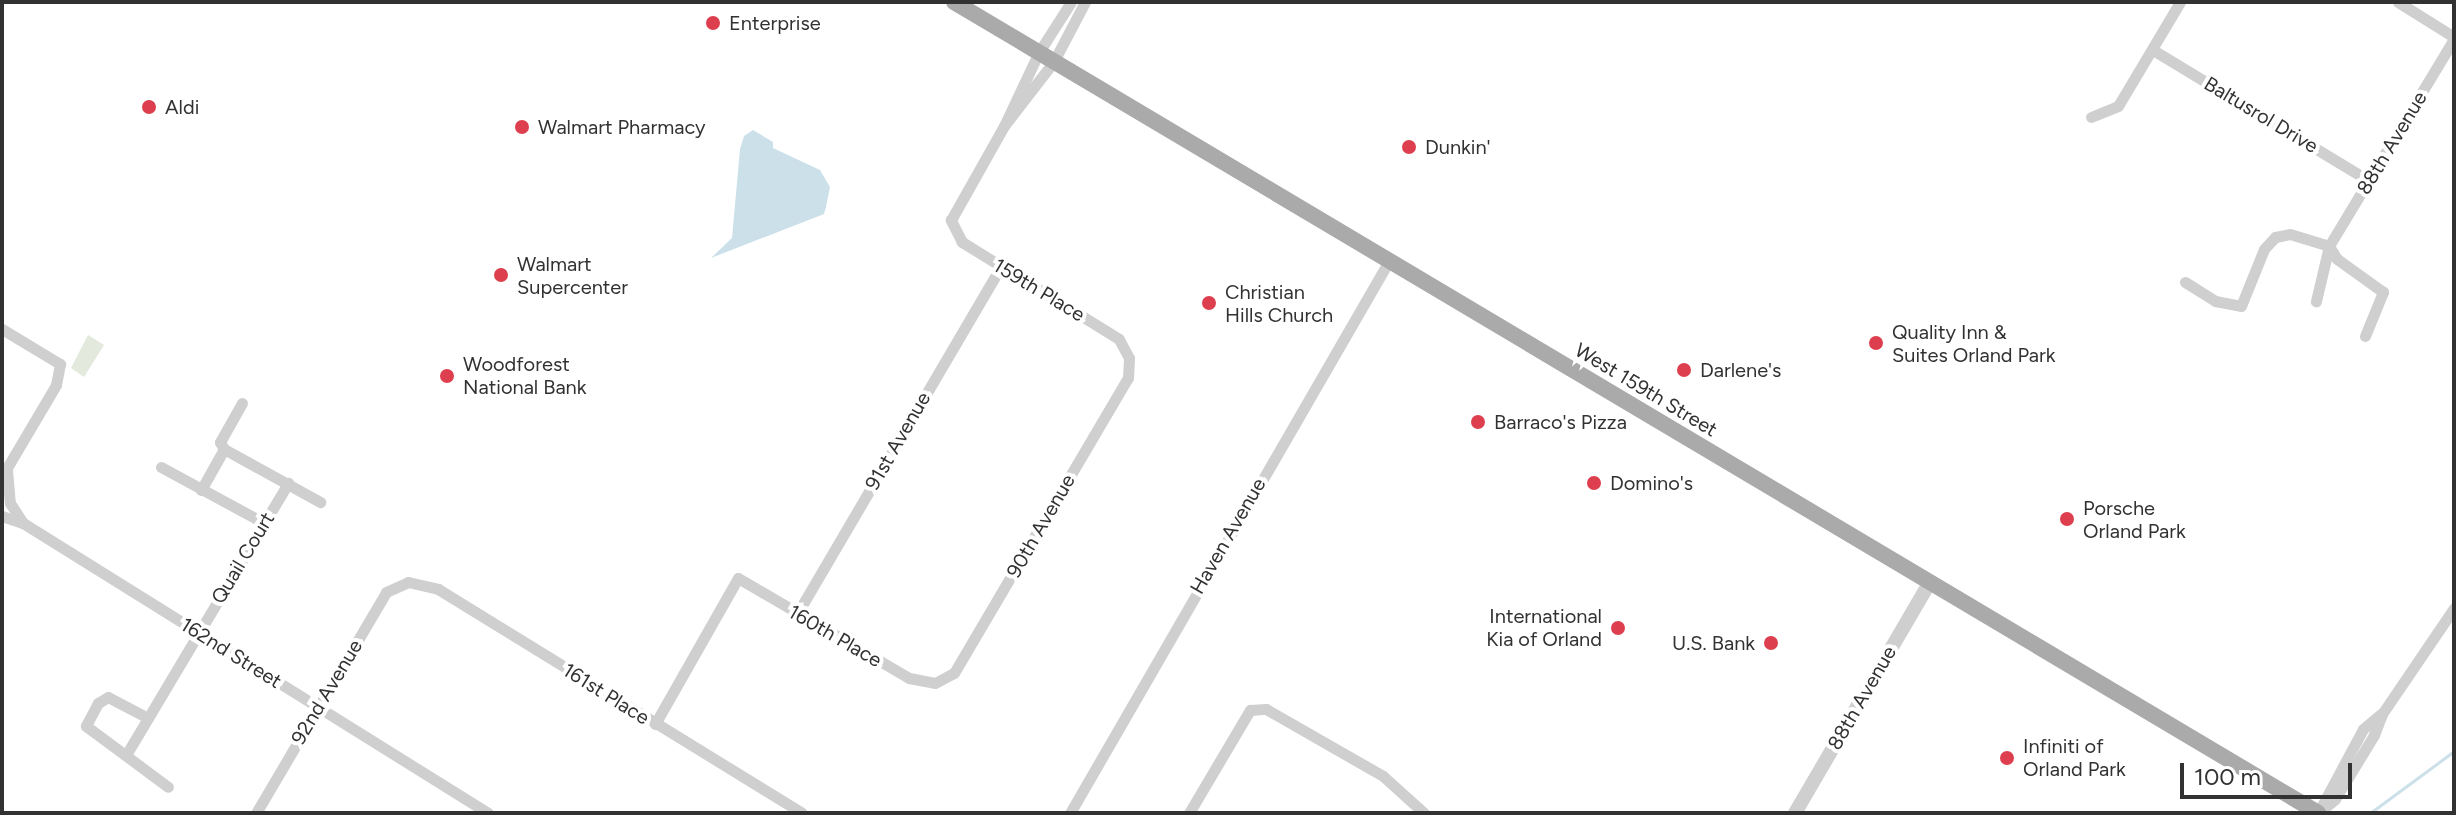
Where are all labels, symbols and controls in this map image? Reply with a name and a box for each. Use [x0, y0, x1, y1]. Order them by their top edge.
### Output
place label: Enterprise [729, 11, 821, 35]
marker: Enterprise [704, 14, 722, 32]
street label: Baltusrol Drive [2200, 72, 2322, 158]
street label: 88th Avenue [2352, 87, 2432, 199]
place label: Aldi [165, 95, 199, 119]
marker: Aldi [140, 98, 158, 116]
place label: Walmart Pharmacy [538, 115, 705, 139]
marker: Walmart Pharmacy [513, 118, 531, 136]
place label: Dunkin' [1425, 135, 1491, 159]
marker: Dunkin' [1400, 138, 1418, 156]
place label: Walmart Supercenter [517, 252, 628, 299]
street label: 159th Place [989, 253, 1089, 327]
marker: Walmart Supercenter [492, 266, 510, 284]
place label: Christian Hills Church [1225, 280, 1333, 327]
marker: Christian Hills Church [1200, 294, 1218, 312]
place label: Quality Inn & Suites Orland Park [1892, 320, 2056, 367]
marker: Quality Inn & Suites Orland Park [1867, 334, 1885, 352]
street label: West 159th Street [1570, 338, 1722, 442]
place label: Woodforest National Bank [463, 352, 586, 399]
place label: Darlene's [1700, 358, 1781, 382]
marker: Darlene's [1675, 361, 1693, 379]
marker: Woodforest National Bank [438, 367, 456, 385]
street label: 91st Avenue [860, 388, 936, 494]
place label: Barraco's Pizza [1494, 410, 1627, 434]
marker: Barraco's Pizza [1469, 413, 1487, 431]
street label: 90th Avenue [1002, 470, 1080, 582]
place label: Domino's [1610, 471, 1693, 495]
street label: Haven Avenue [1185, 474, 1271, 598]
marker: Domino's [1585, 474, 1603, 492]
place label: Porsche Orland Park [2083, 496, 2186, 543]
street label: Quail Court [206, 508, 280, 608]
marker: Porsche Orland Park [2058, 510, 2076, 528]
street label: 160th Place [784, 600, 886, 672]
place label: International Kia of Orland [1486, 604, 1602, 651]
street label: 162nd Street [176, 612, 286, 694]
marker: International Kia of Orland [1609, 619, 1627, 637]
place label: U.S. Bank [1672, 631, 1755, 655]
marker: U.S. Bank [1762, 634, 1780, 652]
street label: 92nd Avenue [286, 635, 368, 749]
street label: 88th Avenue [1823, 642, 1901, 754]
street label: 161st Place [558, 658, 654, 730]
place label: Infiniti of Orland Park [2023, 734, 2126, 781]
scale bar [2184, 747, 2356, 797]
marker: Infiniti of Orland Park [1998, 749, 2016, 767]
text: 100 m [2194, 762, 2261, 791]

